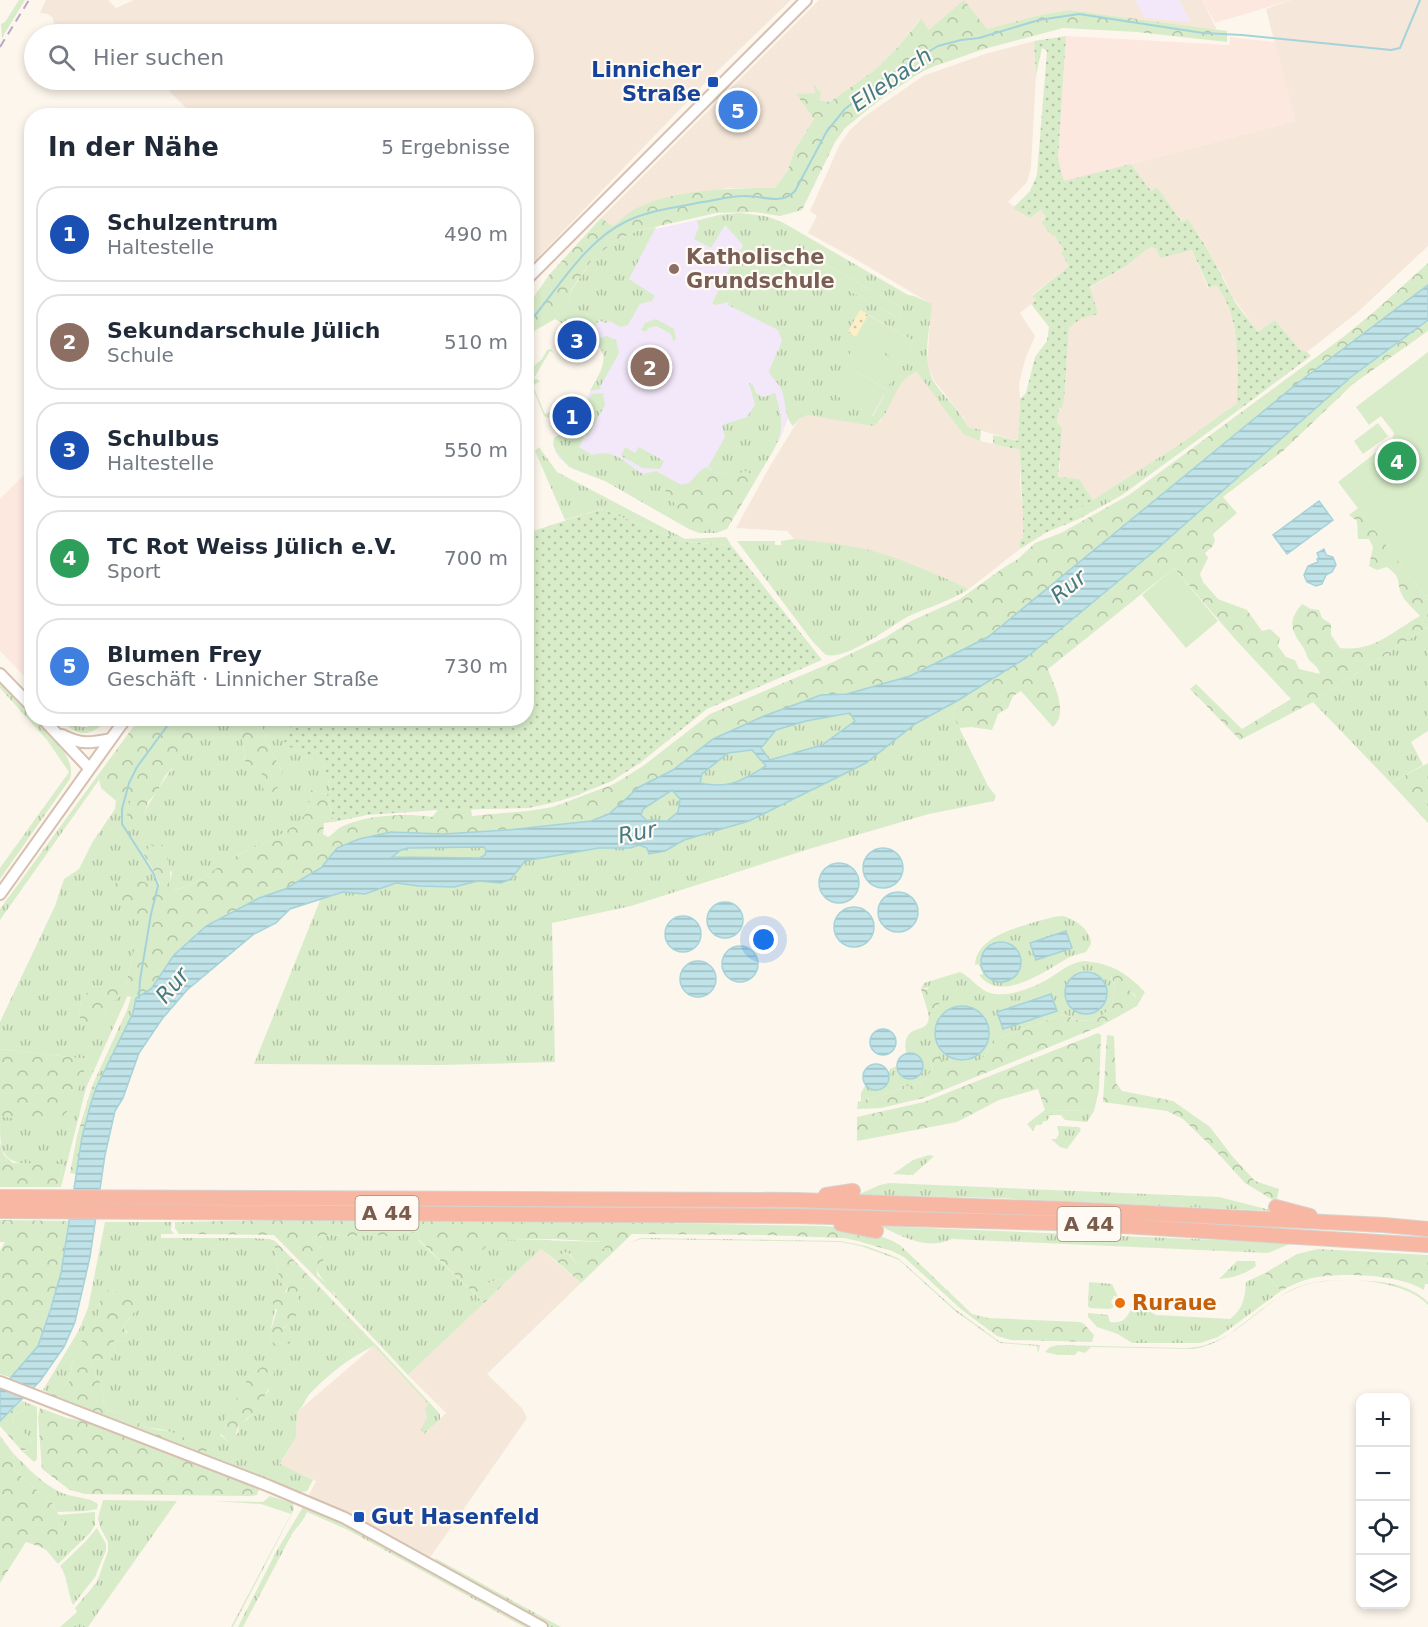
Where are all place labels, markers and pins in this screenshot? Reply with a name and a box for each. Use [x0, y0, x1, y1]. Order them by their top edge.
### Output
place label: Linnicher Straße [591, 58, 702, 106]
marker: Linnicher Straße [706, 75, 720, 89]
pin: 5 [718, 88, 758, 132]
place label: Katholische Grundschule [686, 245, 835, 293]
marker: Katholische Grundschule [667, 262, 681, 276]
pin: 3 [558, 318, 596, 362]
pin: 2 [630, 344, 670, 389]
pin: 1 [552, 394, 592, 438]
pin: 4 [1378, 438, 1416, 484]
place label: Ruraue [1132, 1291, 1217, 1315]
marker: Ruraue [1113, 1296, 1127, 1310]
place label: Gut Hasenfeld [371, 1505, 540, 1529]
marker: Gut Hasenfeld [352, 1510, 366, 1524]

